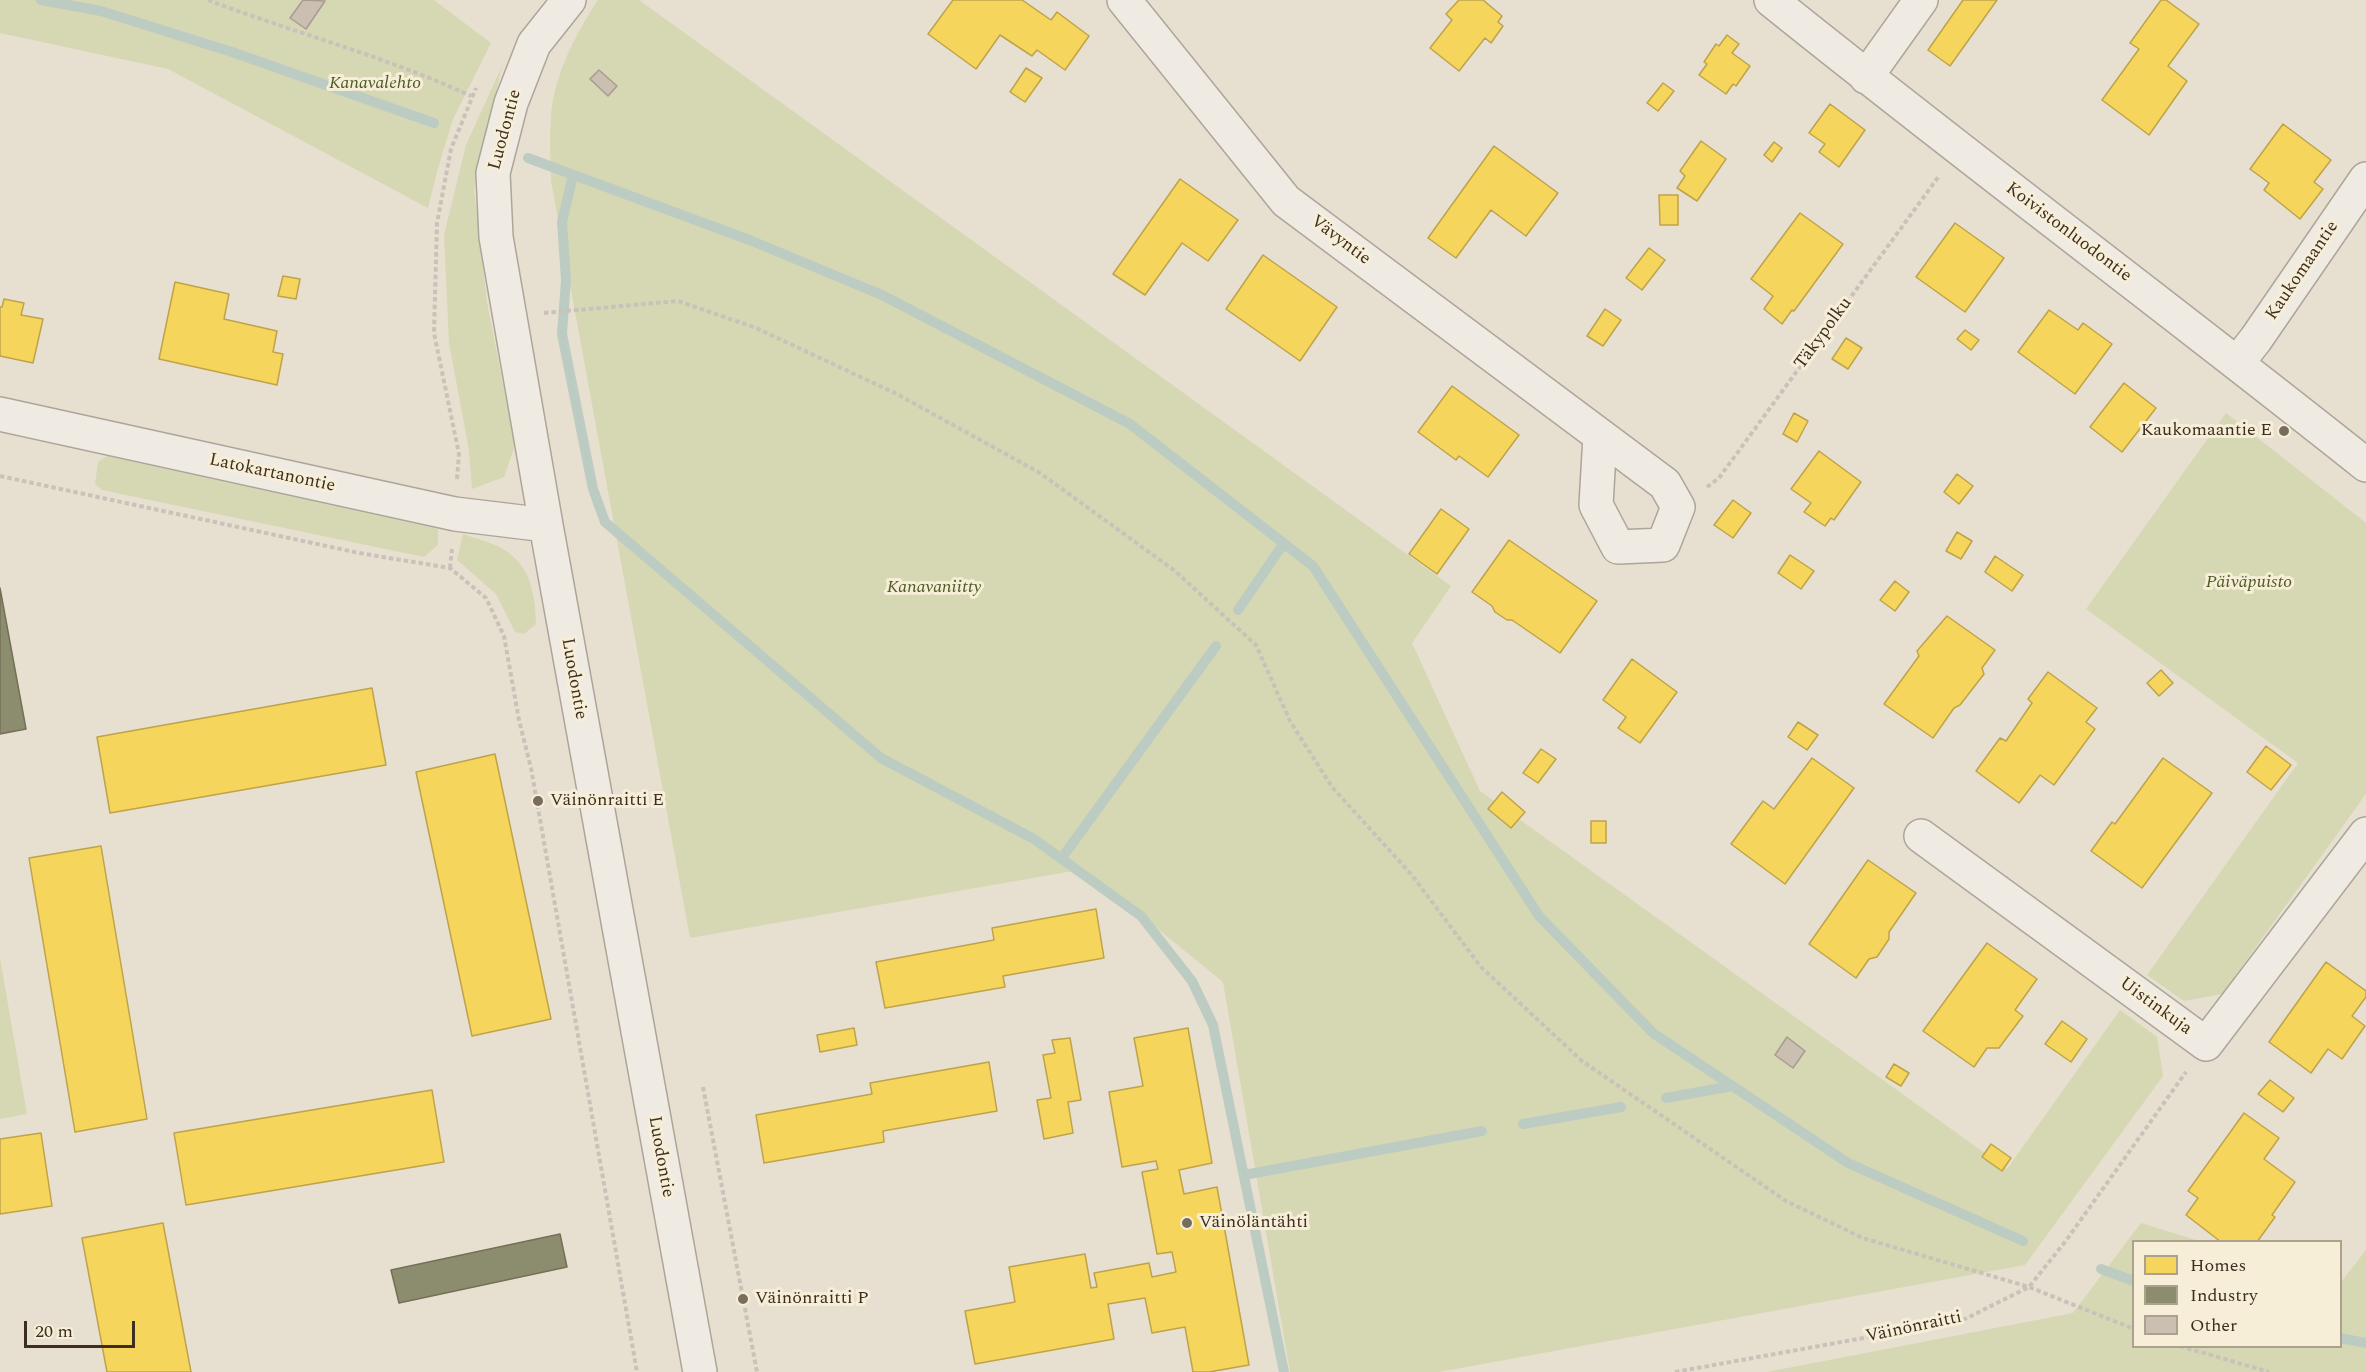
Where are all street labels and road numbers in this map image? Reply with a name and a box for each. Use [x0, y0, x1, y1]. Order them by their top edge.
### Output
street label: Luodontie [485, 87, 527, 173]
street label: Koivistonluodontie [2001, 178, 2135, 288]
street label: Vävyntie [1306, 211, 1374, 271]
street label: Kaukomaantie [2262, 217, 2344, 325]
street label: Täkypolku [1791, 294, 1857, 374]
street label: Latokartanontie [207, 450, 337, 498]
street label: Luodontie [555, 637, 591, 721]
street label: Uistinkuja [2114, 973, 2196, 1041]
street label: Luodontie [642, 1115, 678, 1199]
street label: Väinönraitti [1864, 1307, 1964, 1349]

